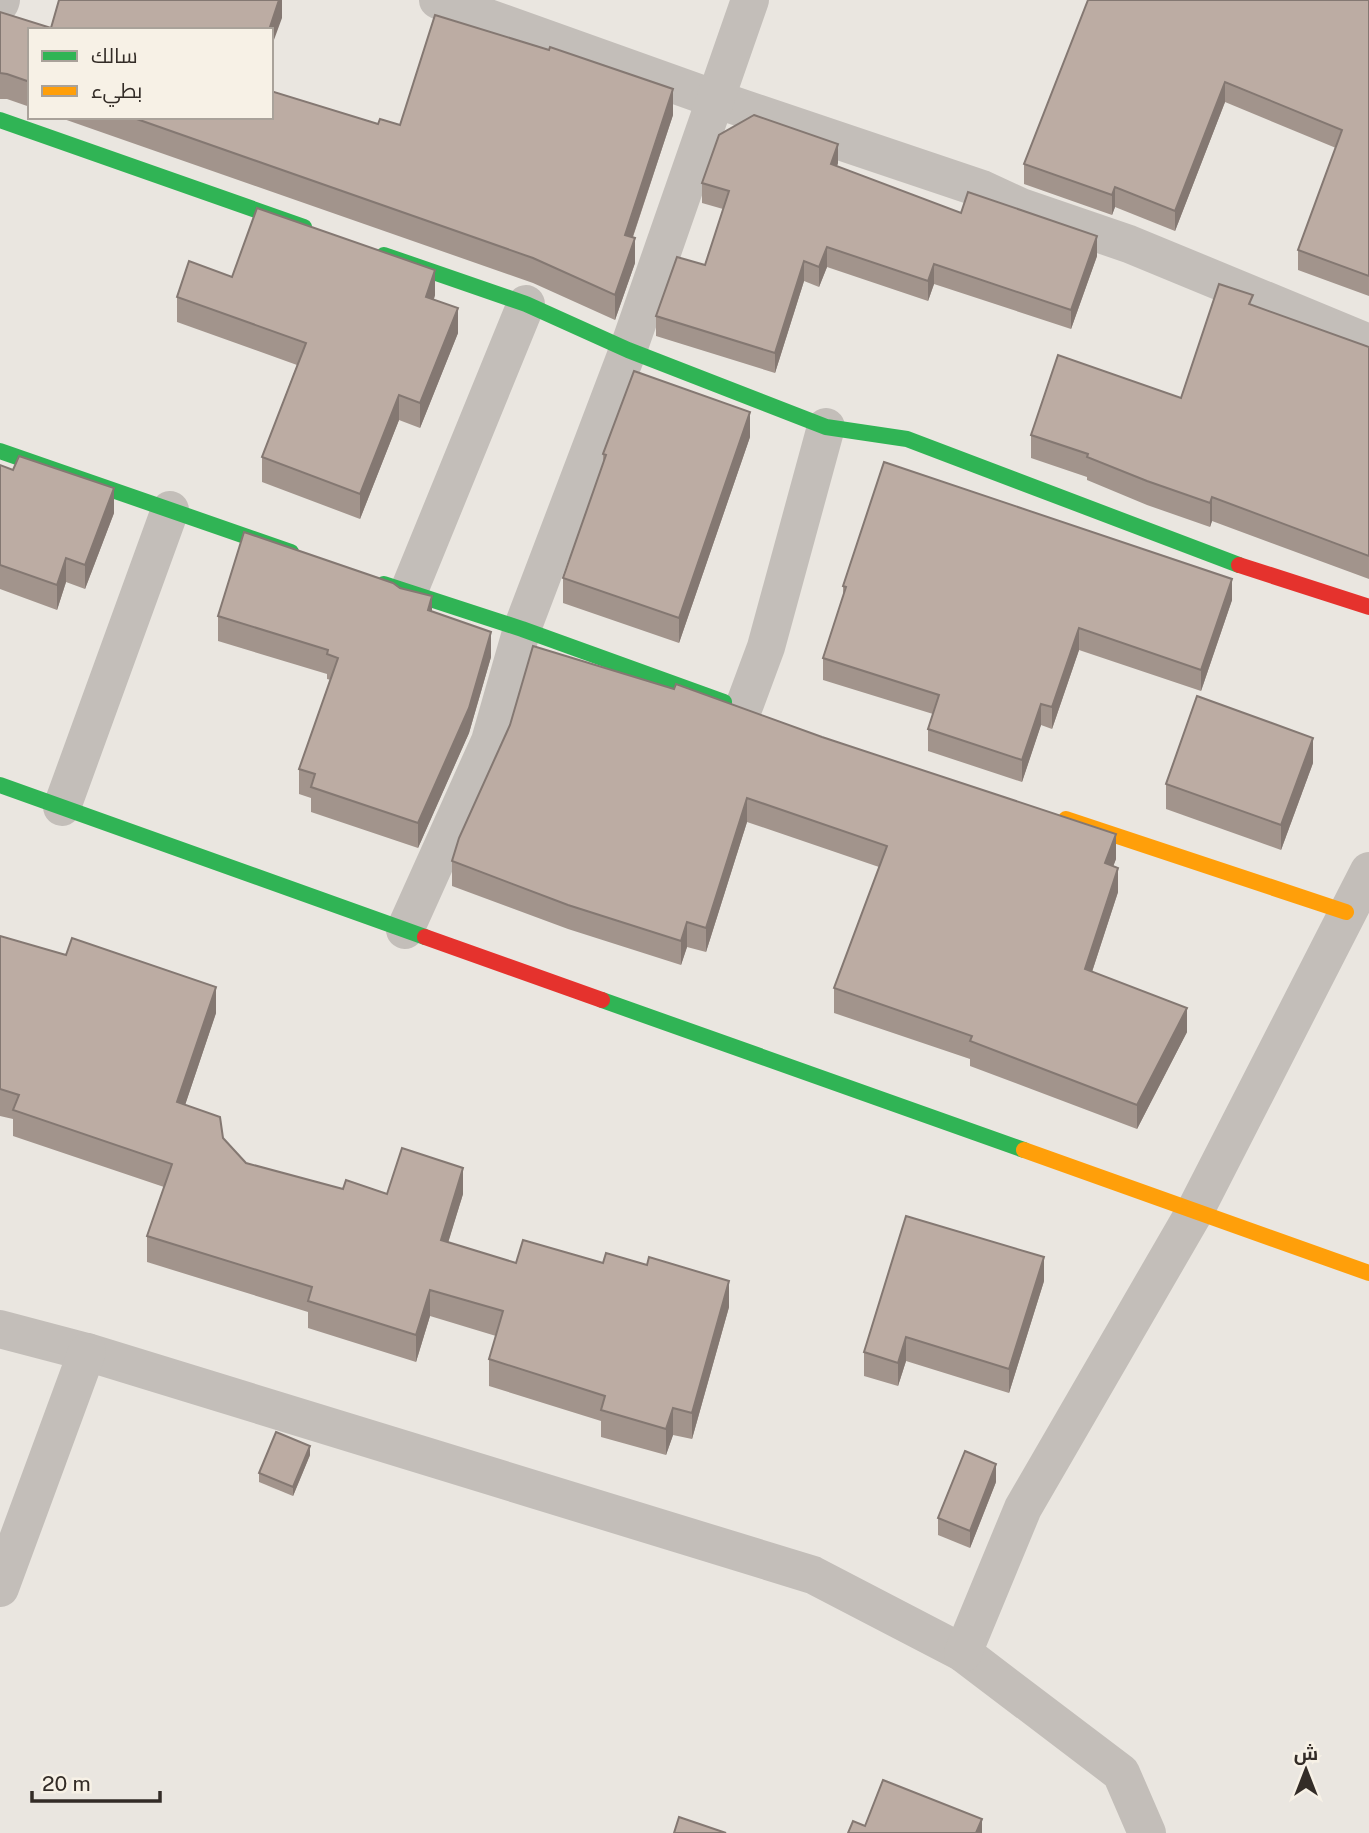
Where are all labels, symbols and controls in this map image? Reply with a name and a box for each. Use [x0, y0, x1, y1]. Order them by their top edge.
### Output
legend [28, 28, 273, 119]
text: سالك [91, 43, 138, 68]
text: بطيء [91, 78, 142, 107]
north arrow [1271, 1735, 1341, 1805]
text: ش [1294, 1742, 1318, 1765]
scale bar [32, 1759, 159, 1803]
text: 20 m [42, 1771, 91, 1796]

